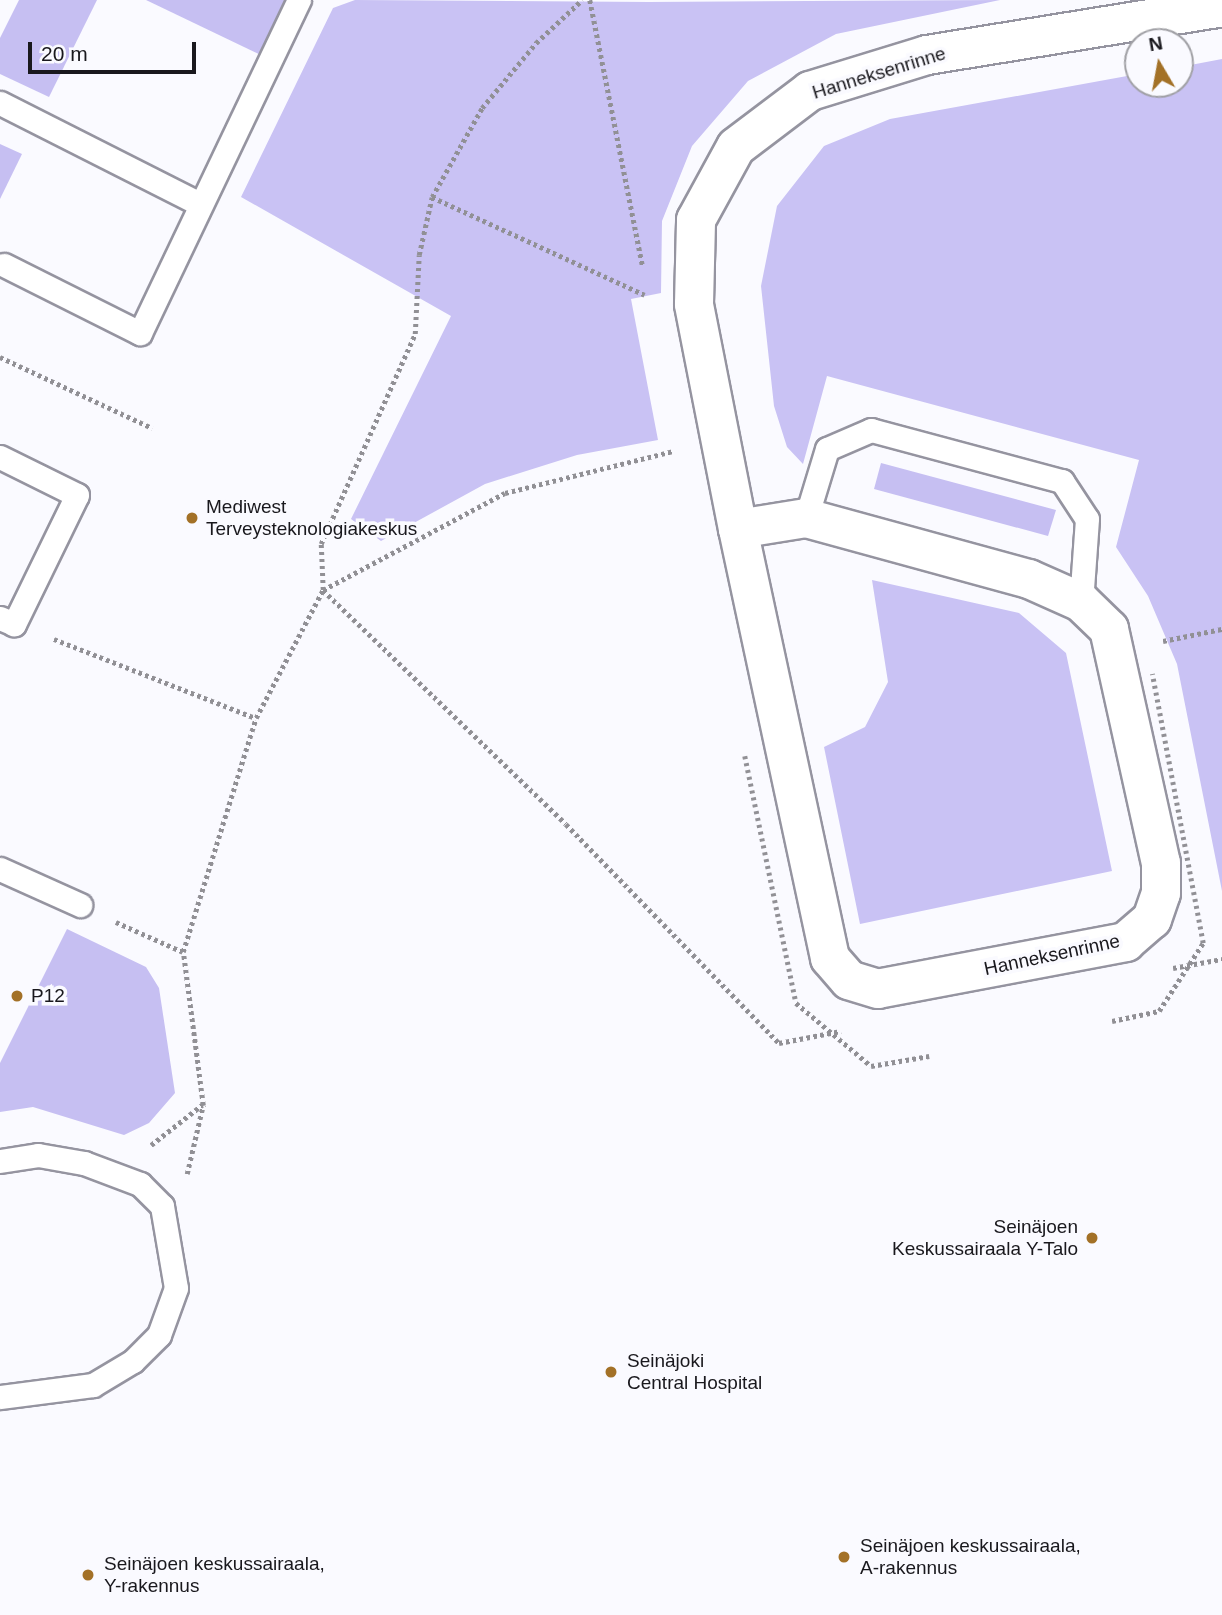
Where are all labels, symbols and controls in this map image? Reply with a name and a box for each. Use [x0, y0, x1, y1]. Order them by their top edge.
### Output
scale bar [32, 28, 200, 72]
north arrow [1124, 28, 1194, 98]
text: N [1147, 32, 1164, 55]
text: 20 m [41, 42, 88, 65]
street label: Hanneksenrinne [810, 42, 948, 104]
place label: Mediwest Terveysteknologiakeskus [206, 496, 417, 540]
marker: Mediwest Terveysteknologiakeskus [184, 510, 200, 526]
street label: Hanneksenrinne [982, 929, 1122, 981]
place label: P12 [31, 985, 65, 1007]
marker: P12 [9, 988, 25, 1004]
place label: Seinäjoen Keskussairaala Y-Talo [892, 1216, 1078, 1260]
marker: Seinäjoen Keskussairaala Y-Talo [1084, 1230, 1100, 1246]
place label: Seinäjoki Central Hospital [627, 1350, 762, 1394]
marker: Seinäjoki Central Hospital [601, 1362, 621, 1382]
place label: Seinäjoen keskussairaala, A-rakennus [860, 1535, 1081, 1579]
marker: Seinäjoen keskussairaala, A-rakennus [834, 1547, 854, 1567]
place label: Seinäjoen keskussairaala, Y-rakennus [104, 1553, 325, 1597]
marker: Seinäjoen keskussairaala, Y-rakennus [78, 1565, 98, 1585]

